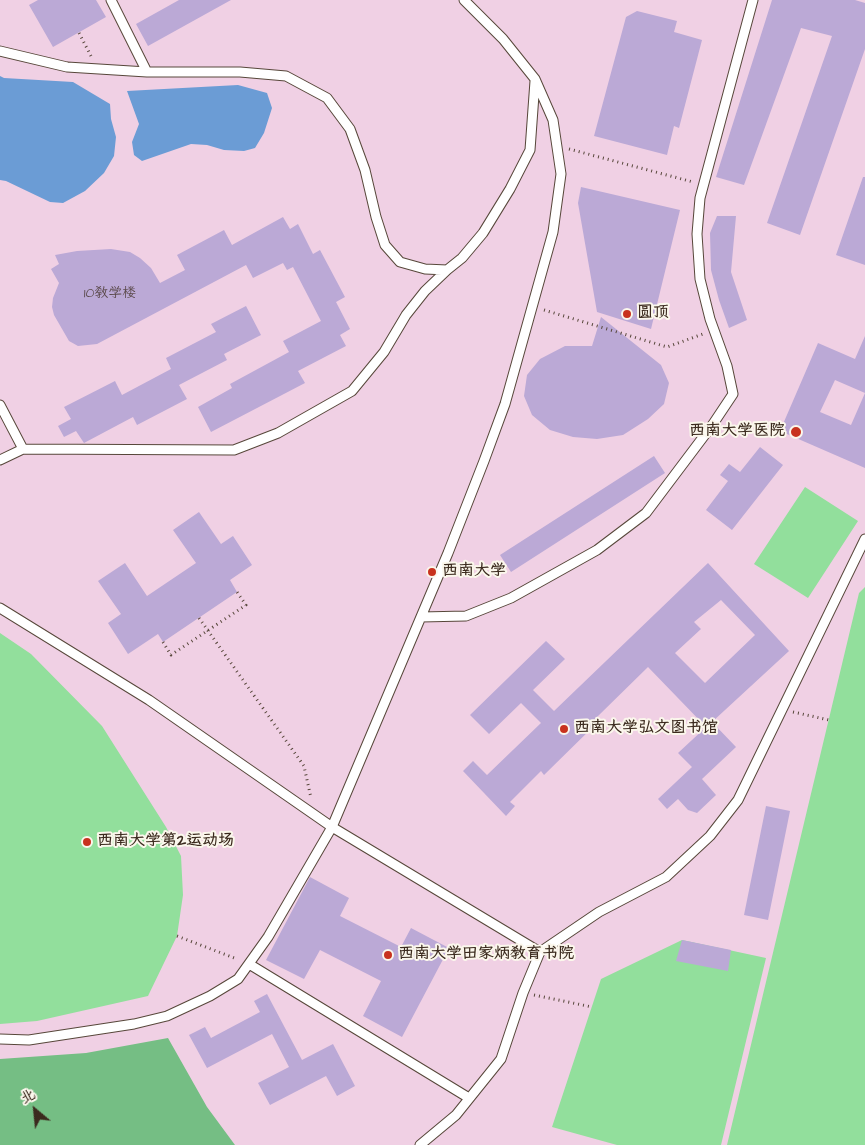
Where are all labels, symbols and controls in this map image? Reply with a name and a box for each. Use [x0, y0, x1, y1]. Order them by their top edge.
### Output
house number: 10教学楼 [84, 286, 136, 302]
place label: 圆顶 [637, 304, 669, 324]
marker: 圆顶 [621, 308, 633, 320]
place label: 西南大学医院 [689, 422, 785, 442]
marker: 西南大学医院 [789, 425, 803, 439]
place label: 西南大学 [442, 562, 506, 582]
marker: 西南大学 [426, 566, 438, 578]
place label: 西南大学弘文图书馆 [574, 719, 718, 739]
marker: 西南大学弘文图书馆 [558, 723, 570, 735]
place label: 西南大学第2运动场 [97, 832, 234, 852]
marker: 西南大学第2运动场 [81, 836, 93, 848]
place label: 西南大学田家炳教育书院 [398, 945, 574, 965]
marker: 西南大学田家炳教育书院 [382, 949, 394, 961]
north arrow [10, 1085, 60, 1135]
text: 北 [17, 1085, 39, 1109]

